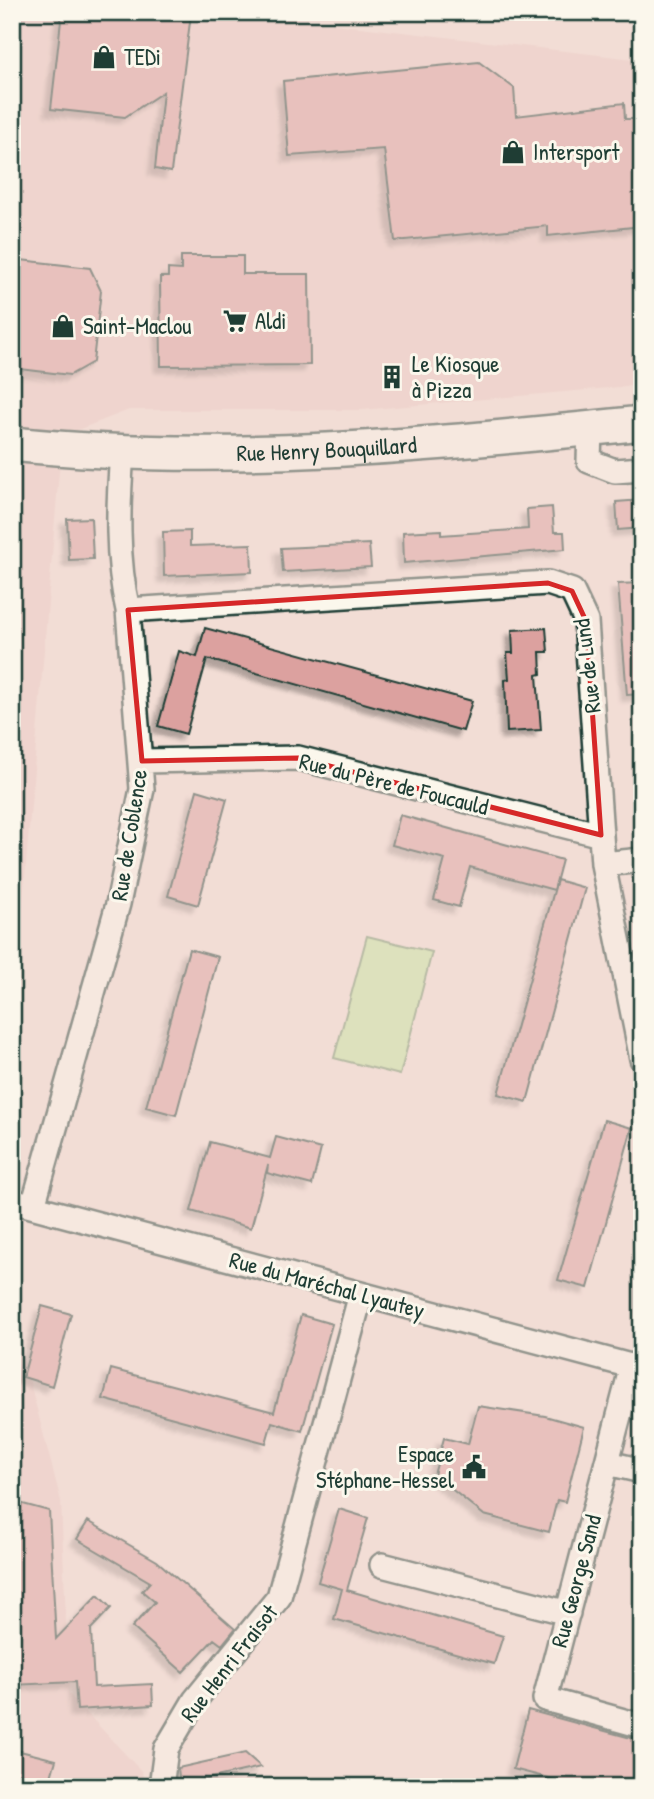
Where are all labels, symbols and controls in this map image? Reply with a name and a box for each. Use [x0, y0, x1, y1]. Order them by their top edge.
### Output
place label: TEDi [124, 41, 161, 72]
shop icon: TEDi [90, 43, 118, 71]
place label: Intersport [533, 136, 621, 167]
shop icon: Intersport [499, 138, 527, 166]
place label: Aldi [255, 305, 286, 336]
supermarket icon: Aldi [221, 307, 249, 335]
place label: Saint-Maclou [83, 310, 192, 341]
shop icon: Saint-Maclou [49, 312, 77, 340]
place label: Le Kiosque à Pizza [412, 348, 499, 405]
building icon: Le Kiosque à Pizza [378, 363, 406, 391]
street label: Rue Henry Bouquillard [236, 428, 418, 468]
street label: Rue de Lund [565, 617, 608, 715]
street label: Rue du Père de Foucauld [296, 745, 492, 822]
street label: Rue de Coblence [103, 767, 154, 903]
street label: Rue du Maréchal Lyautey [226, 1244, 428, 1326]
place label: Espace Stéphane-Hessel [316, 1438, 455, 1495]
public building icon: Espace Stéphane-Hessel [460, 1453, 488, 1481]
street label: Rue George Sand [543, 1511, 608, 1651]
street label: Rue Henri Fraisot [173, 1597, 285, 1728]

